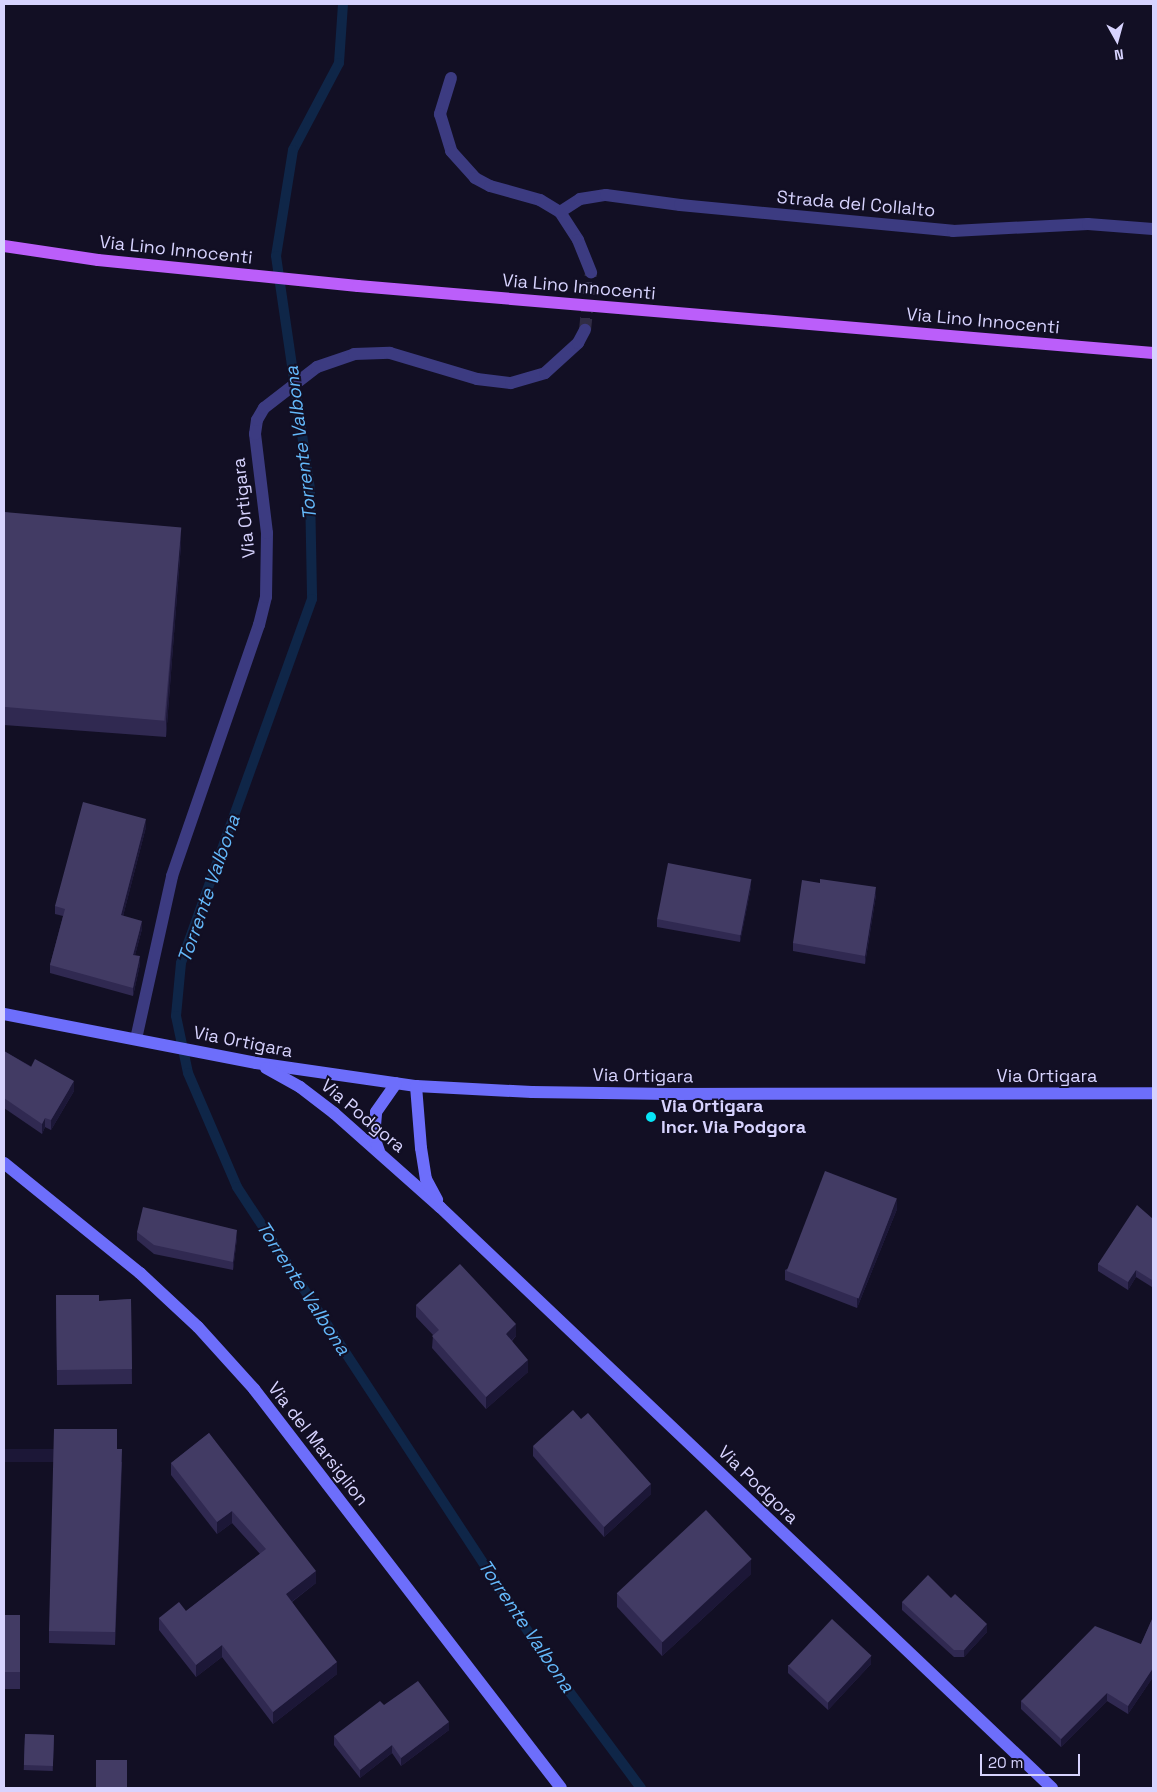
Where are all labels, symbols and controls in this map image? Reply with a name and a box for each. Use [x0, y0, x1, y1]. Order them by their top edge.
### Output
north arrow [1092, 15, 1142, 65]
text: N [1113, 45, 1125, 64]
street label: Strada del Collalto [776, 186, 936, 222]
street label: Via Lino Innocenti [98, 231, 254, 269]
street label: Via Lino Innocenti [501, 270, 657, 304]
street label: Via Lino Innocenti [905, 304, 1061, 338]
water label: Torrente Valbona [280, 365, 322, 521]
street label: Via Ortigara [228, 457, 260, 559]
water label: Torrente Valbona [173, 812, 245, 966]
street label: Via Ortigara [191, 1022, 295, 1062]
street label: Via Ortigara [592, 1064, 694, 1088]
street label: Via Ortigara [997, 1065, 1097, 1087]
street label: Via Podgora [316, 1075, 410, 1157]
place label: Via Ortigara Incr. Via Podgora [661, 1096, 807, 1138]
marker: Via Ortigara Incr. Via Podgora [645, 1111, 657, 1123]
water label: Torrente Valbona [251, 1217, 355, 1359]
street label: Via del Marsiglion [263, 1378, 373, 1510]
street label: Via Podgora [713, 1441, 803, 1529]
water label: Torrente Valbona [473, 1555, 579, 1697]
scale bar [982, 1744, 1082, 1776]
text: 20 m [988, 1753, 1023, 1772]

